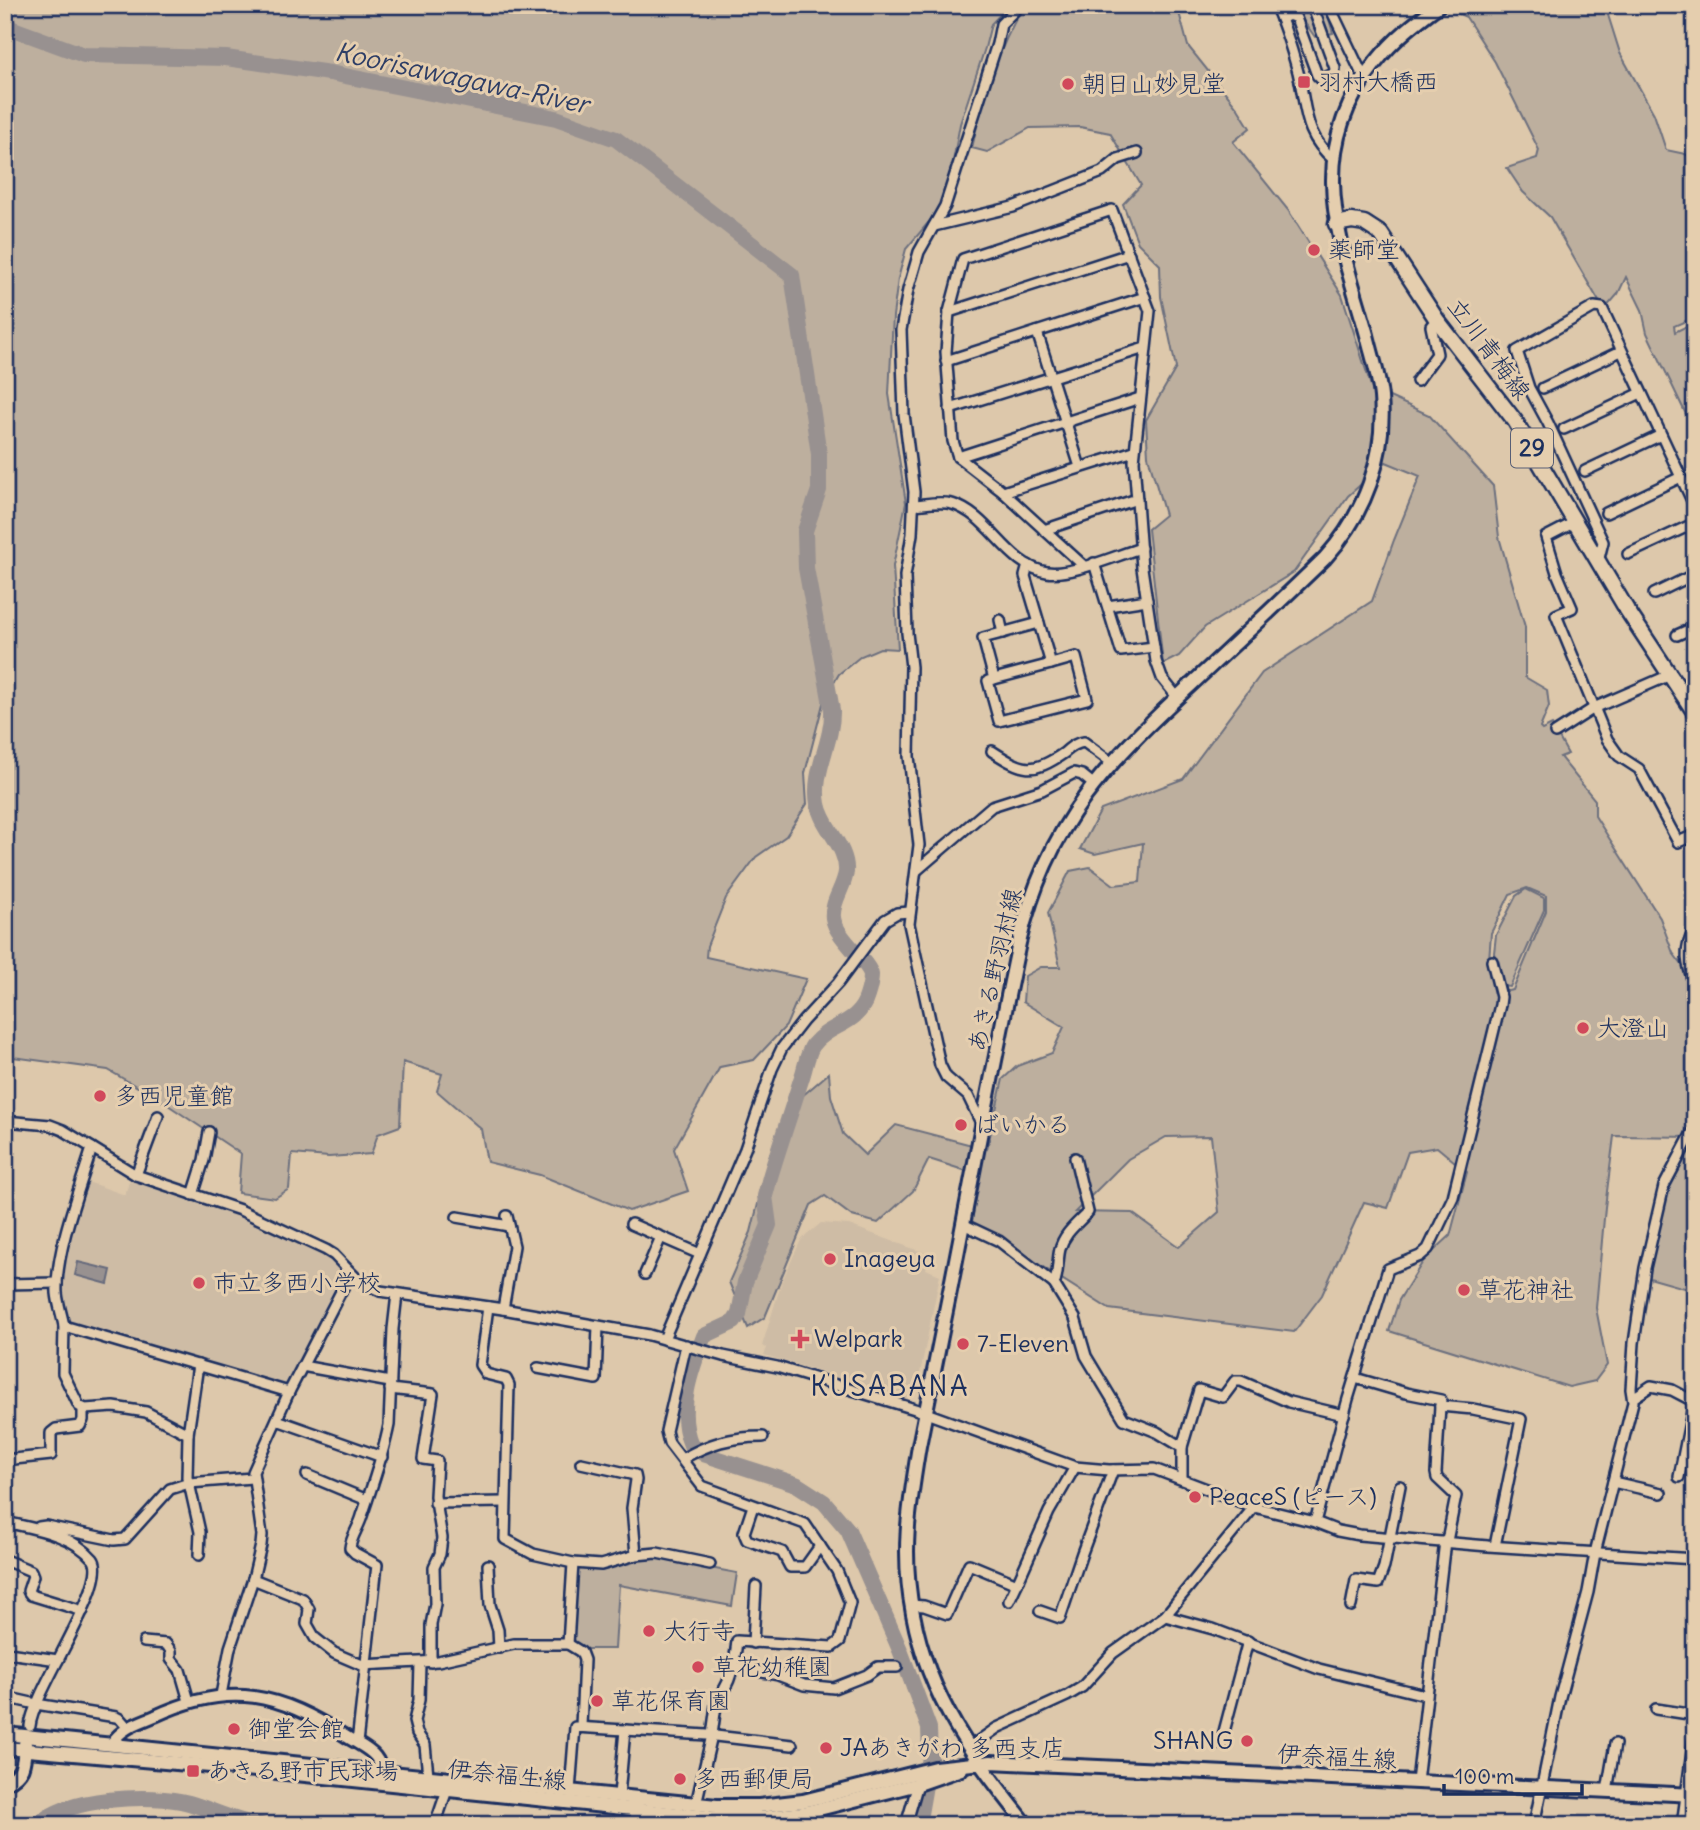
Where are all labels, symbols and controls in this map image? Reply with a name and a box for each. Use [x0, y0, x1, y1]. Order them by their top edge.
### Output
water label: Koorisawagawa-River [332, 35, 595, 121]
place label: 羽村大橋西 [1318, 66, 1438, 96]
place label: 朝日山妙見堂 [1082, 68, 1226, 98]
marker: 羽村大橋西 [1296, 74, 1312, 90]
marker: 朝日山妙見堂 [1060, 76, 1076, 92]
place label: 薬師堂 [1328, 234, 1400, 264]
marker: 薬師堂 [1306, 242, 1322, 258]
street label: 立川青梅線 [1442, 291, 1538, 405]
road number: 29 [1511, 428, 1553, 468]
street label: あきる野羽村線 [961, 885, 1027, 1055]
place label: 大澄山 [1597, 1012, 1669, 1042]
marker: 大澄山 [1575, 1020, 1591, 1036]
place label: 多西児童館 [114, 1080, 234, 1110]
marker: 多西児童館 [92, 1088, 108, 1104]
place label: ばいかる [975, 1109, 1071, 1139]
marker: ばいかる [953, 1117, 969, 1133]
place label: Inageya [844, 1243, 935, 1273]
marker: Inageya [822, 1251, 838, 1267]
place label: 市立多西小学校 [213, 1267, 381, 1297]
place label: 草花神社 [1478, 1274, 1574, 1304]
marker: 市立多西小学校 [191, 1275, 207, 1291]
marker: 草花神社 [1456, 1282, 1472, 1298]
place label: Welpark [814, 1323, 903, 1353]
place label: 7-Eleven [977, 1328, 1069, 1358]
marker: Welpark [792, 1331, 808, 1347]
marker: 7-Eleven [955, 1336, 971, 1352]
district label: KUSABANA [810, 1368, 970, 1404]
place label: PeaceS (ピース) [1209, 1481, 1377, 1511]
marker: PeaceS (ピース) [1187, 1489, 1203, 1505]
place label: 大行寺 [663, 1615, 735, 1645]
marker: 大行寺 [641, 1623, 657, 1639]
place label: 草花幼稚園 [712, 1651, 832, 1681]
marker: 草花幼稚園 [690, 1659, 706, 1675]
place label: 草花保育園 [611, 1685, 731, 1715]
marker: 草花保育園 [589, 1693, 605, 1709]
place label: 御堂会館 [248, 1713, 344, 1743]
marker: 御堂会館 [226, 1721, 242, 1737]
place label: SHANG [1153, 1725, 1233, 1755]
place label: JAあきがわ 多西支店 [840, 1732, 1065, 1762]
marker: SHANG [1239, 1733, 1255, 1749]
street label: 伊奈福生線 [1276, 1738, 1398, 1774]
marker: JAあきがわ 多西支店 [818, 1740, 834, 1756]
street label: 伊奈福生線 [446, 1753, 568, 1795]
scale bar [1444, 1753, 1583, 1797]
place label: あきる野市民球場 [207, 1755, 399, 1785]
marker: あきる野市民球場 [185, 1763, 201, 1779]
place label: 多西郵便局 [694, 1763, 814, 1793]
text: 100 m [1455, 1763, 1514, 1790]
marker: 多西郵便局 [672, 1771, 688, 1787]

